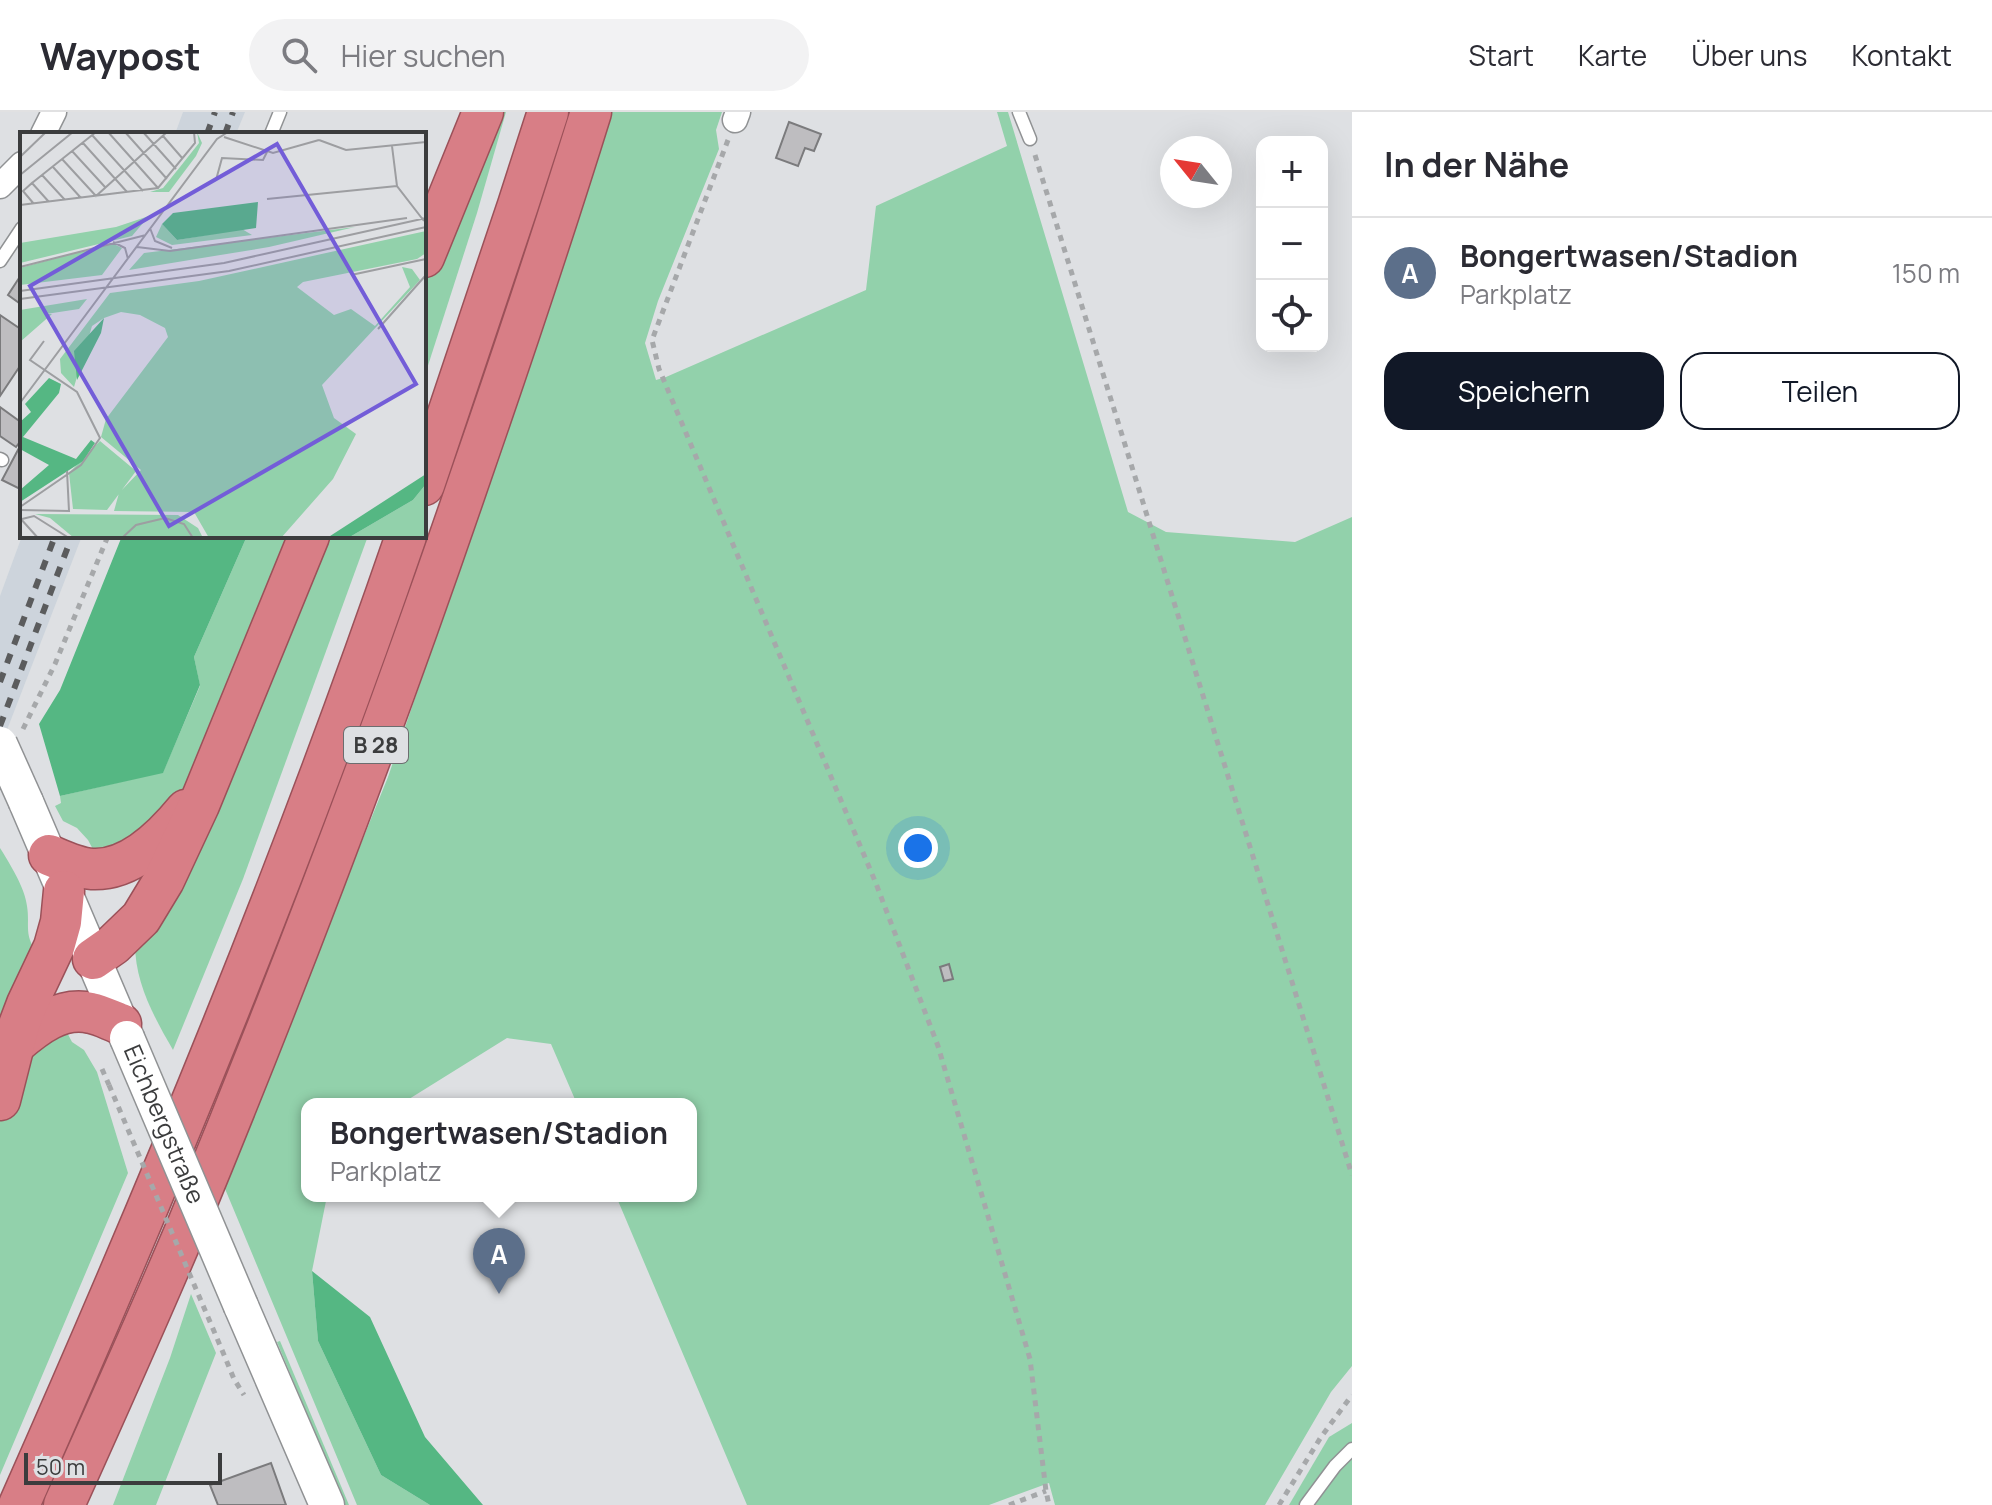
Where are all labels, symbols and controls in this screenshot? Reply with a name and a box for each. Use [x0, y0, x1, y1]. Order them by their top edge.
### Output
search box [249, 19, 809, 91]
text: Waypost [40, 29, 201, 81]
icon: search [277, 33, 321, 77]
text: Hier suchen [341, 35, 506, 76]
text: Start [1469, 36, 1534, 74]
text: Karte [1578, 36, 1647, 74]
text: Über uns [1691, 36, 1807, 74]
text: Kontakt [1851, 36, 1952, 74]
inset map [20, 132, 426, 538]
north arrow [1160, 136, 1232, 208]
map controls [1256, 136, 1328, 352]
button: + [1256, 136, 1328, 208]
text: In der Nähe [1384, 141, 1569, 187]
button: − [1256, 208, 1328, 280]
text: Bongertwasen/Stadion [1460, 235, 1798, 276]
text: A [1401, 255, 1419, 291]
text: 150 m [1892, 255, 1960, 291]
text: Parkplatz [1460, 276, 1572, 312]
button: locate [1256, 280, 1328, 352]
button: Speichern [1384, 352, 1664, 430]
button: Teilen [1680, 352, 1960, 430]
road number: B 28 [344, 727, 408, 763]
your location [898, 828, 938, 868]
street label: Eichbergstraße [117, 1039, 214, 1208]
popup [301, 1098, 697, 1202]
text: Bongertwasen/Stadion [330, 1112, 668, 1153]
text: Parkplatz [330, 1153, 442, 1189]
pin: A [473, 1228, 525, 1294]
scale bar [24, 1449, 222, 1485]
text: 50 m [36, 1452, 85, 1482]

